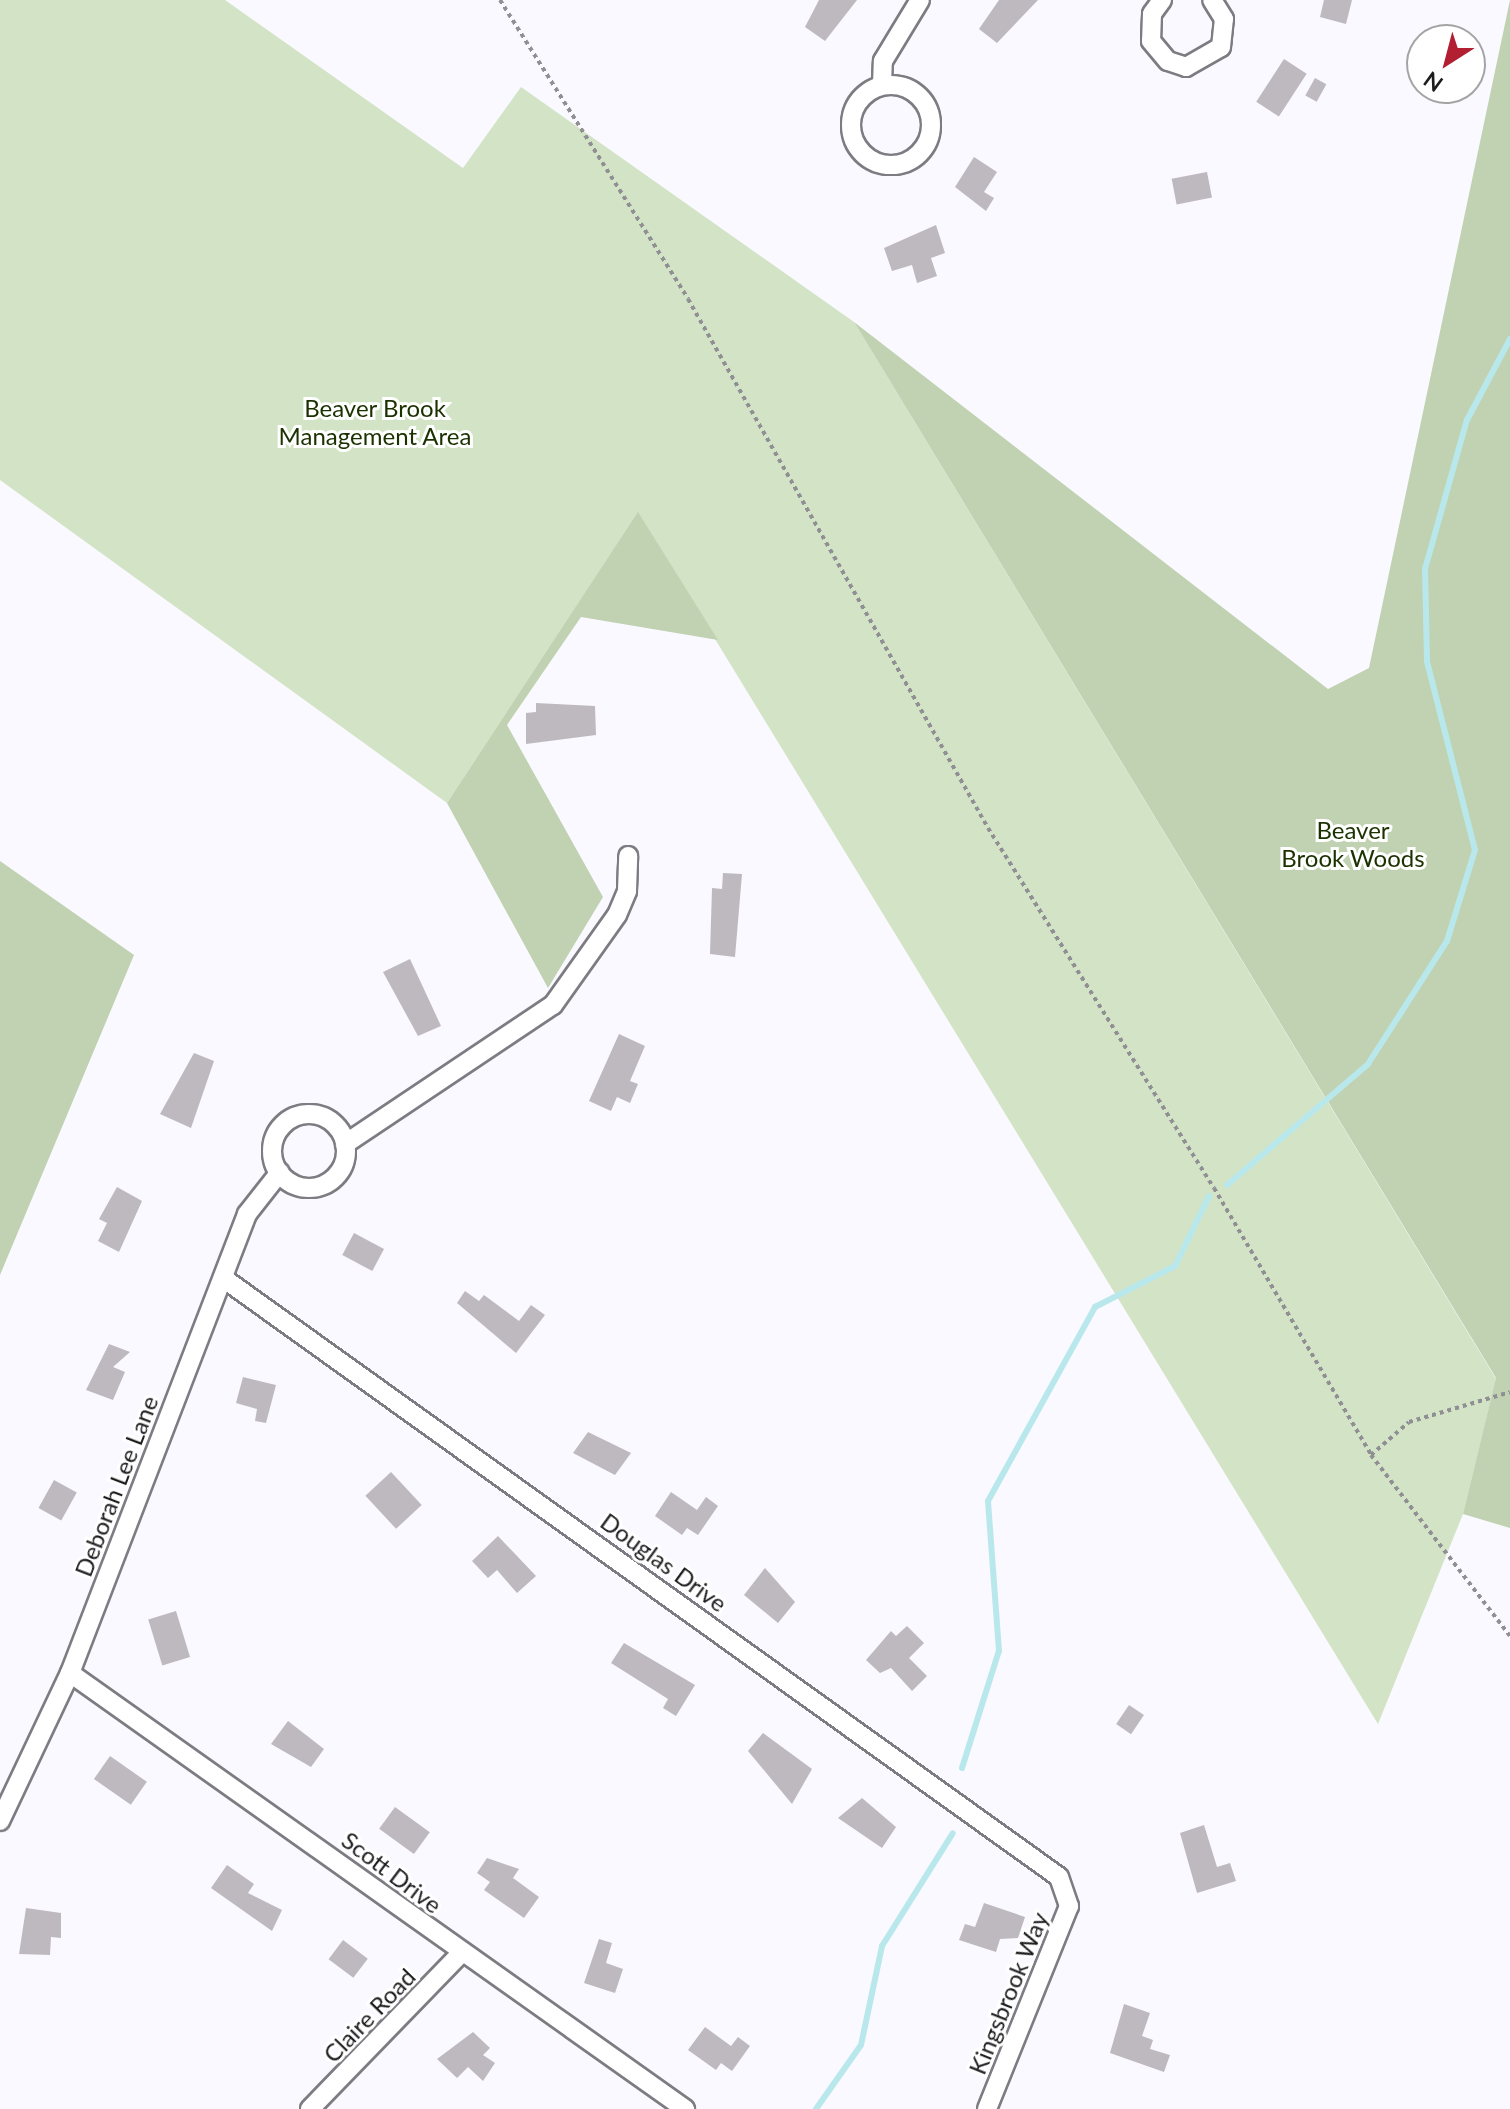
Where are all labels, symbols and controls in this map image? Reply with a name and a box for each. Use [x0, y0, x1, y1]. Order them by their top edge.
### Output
north arrow [1406, 24, 1486, 104]
text: N [1418, 66, 1448, 98]
park label: Beaver Brook Management Area [278, 394, 472, 450]
park label: Beaver Brook Woods [1281, 816, 1425, 872]
street label: Deborah Lee Lane [68, 1392, 164, 1580]
street label: Douglas Drive [595, 1507, 733, 1617]
street label: Scott Drive [336, 1825, 448, 1919]
street label: Kingsbrook Way [962, 1908, 1054, 2078]
street label: Claire Road [317, 1962, 421, 2068]

